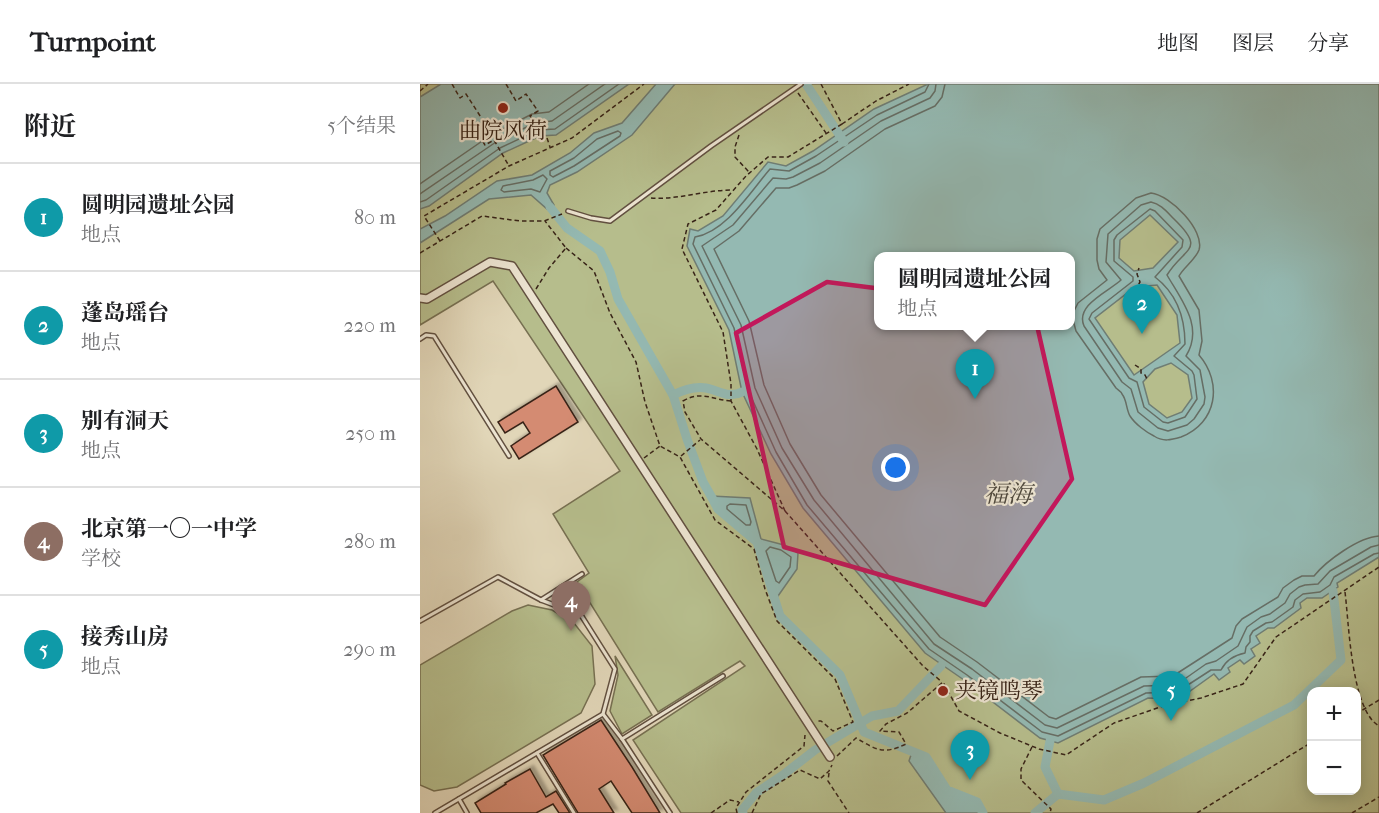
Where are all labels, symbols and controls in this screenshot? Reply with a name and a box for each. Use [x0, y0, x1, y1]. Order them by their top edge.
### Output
text: Turnpoint [30, 25, 156, 58]
text: 地图 [1157, 31, 1199, 55]
text: 图层 [1232, 31, 1274, 55]
text: 分享 [1307, 31, 1349, 55]
marker: 曲院风荷 [496, 101, 510, 115]
text: 附近 [24, 111, 76, 142]
text: 5个结果 [327, 114, 396, 137]
place label: 曲院风荷 [459, 118, 547, 144]
text: 圆明园遗址公园 [81, 192, 235, 218]
text: 1 [40, 206, 47, 229]
text: 80 m [354, 206, 396, 229]
text: 地点 [81, 223, 121, 246]
popup [874, 252, 1075, 330]
text: 圆明园遗址公园 [897, 266, 1052, 292]
pin: 2 [1122, 284, 1162, 334]
text: 地点 [897, 297, 937, 320]
text: 蓬岛瑶台 [81, 300, 169, 326]
text: 2 [38, 314, 49, 337]
text: 220 m [343, 314, 396, 337]
text: 地点 [81, 331, 121, 354]
pin: 1 [956, 350, 994, 399]
text: 别有洞天 [81, 408, 169, 434]
text: 3 [39, 422, 48, 445]
text: 250 m [345, 422, 396, 445]
text: 地点 [81, 439, 121, 462]
your location [881, 453, 910, 482]
water label: 福海 [984, 480, 1036, 508]
text: 北京第一〇一中学 [81, 516, 257, 542]
text: 4 [38, 530, 49, 553]
text: 280 m [344, 530, 396, 553]
text: 学校 [81, 547, 121, 570]
pin: 4 [552, 582, 590, 631]
text: 接秀山房 [81, 624, 169, 650]
text: 5 [39, 638, 48, 661]
text: 290 m [343, 638, 396, 661]
text: 地点 [81, 655, 121, 678]
pin: 5 [1152, 672, 1191, 721]
place label: 夹镜鸣琴 [955, 678, 1043, 704]
marker: 夹镜鸣琴 [936, 684, 950, 698]
map controls [1307, 687, 1361, 795]
button: + [1307, 687, 1361, 741]
pin: 3 [950, 730, 990, 780]
button: − [1307, 741, 1361, 795]

